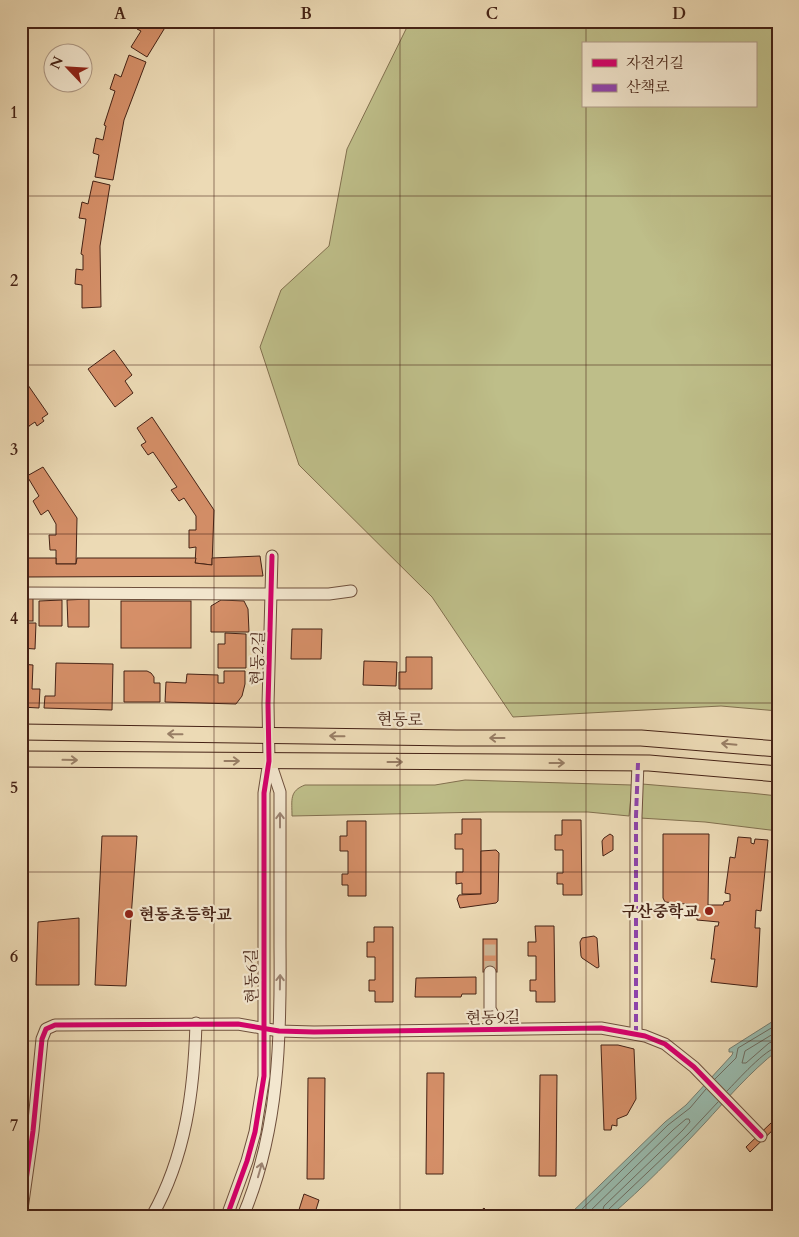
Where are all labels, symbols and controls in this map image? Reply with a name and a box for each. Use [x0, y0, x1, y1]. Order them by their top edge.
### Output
text: A [114, 3, 126, 25]
text: B [300, 3, 312, 25]
text: C [486, 3, 498, 25]
text: D [672, 3, 686, 25]
north arrow [42, 42, 92, 92]
legend [582, 42, 756, 108]
text: N [45, 53, 68, 72]
text: 자전거길 [626, 53, 684, 73]
text: 산책로 [626, 77, 670, 97]
text: 1 [10, 102, 18, 124]
text: 2 [10, 270, 18, 292]
text: 3 [10, 439, 18, 461]
text: 4 [10, 608, 18, 630]
street label: 현동2길 [246, 630, 270, 686]
street label: 현동로 [377, 709, 424, 731]
one-way arrow [167, 729, 184, 739]
one-way arrow [330, 731, 346, 741]
one-way arrow [489, 733, 506, 743]
one-way arrow [722, 739, 738, 749]
one-way arrow [62, 755, 78, 765]
one-way arrow [224, 756, 240, 766]
one-way arrow [386, 757, 403, 767]
one-way arrow [549, 758, 565, 768]
text: 5 [10, 777, 18, 799]
one-way arrow [275, 812, 285, 828]
place label: 구산중학교 [622, 901, 700, 923]
place label: 현동초등학교 [139, 904, 232, 926]
marker: 구산중학교 [703, 905, 715, 917]
marker: 현동초등학교 [123, 908, 135, 920]
text: 6 [10, 946, 18, 968]
street label: 현동6길 [241, 949, 263, 1003]
one-way arrow [275, 975, 285, 991]
street label: 현동9길 [466, 1007, 520, 1029]
text: 7 [10, 1115, 18, 1137]
one-way arrow [255, 1162, 265, 1178]

